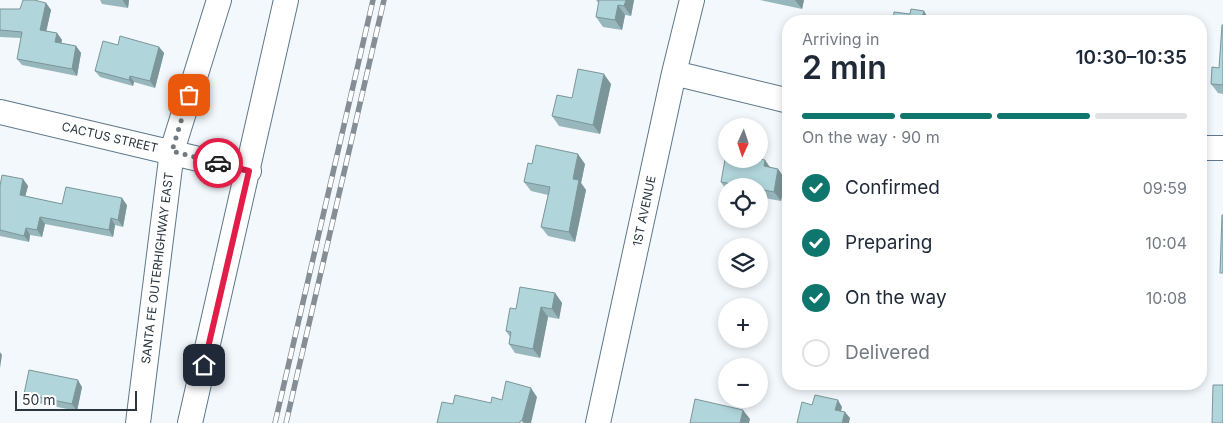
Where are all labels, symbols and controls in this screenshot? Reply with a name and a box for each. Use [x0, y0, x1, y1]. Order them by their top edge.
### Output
text: Arriving in [802, 29, 879, 49]
text: 10:30–10:35 [1076, 46, 1187, 69]
text: 2 min [802, 48, 887, 87]
pin [168, 74, 210, 116]
icon: bag [175, 81, 203, 109]
north arrow [718, 118, 768, 168]
map controls [718, 118, 768, 408]
street label: CACTUS STREET [60, 119, 160, 155]
text: On the way · 90 m [802, 127, 940, 147]
courier [193, 138, 243, 188]
icon: car [204, 149, 232, 177]
street label: SANTA FE OUTERHIGHWAY EAST [138, 171, 176, 365]
street label: 1ST AVENUE [629, 174, 659, 248]
icon: check [802, 174, 830, 202]
text: Confirmed [845, 176, 940, 199]
button: locate [718, 178, 768, 228]
text: 09:59 [1143, 178, 1187, 198]
icon: check [802, 229, 830, 257]
text: Preparing [845, 231, 932, 254]
text: 10:04 [1145, 233, 1187, 253]
button: layers [718, 238, 768, 288]
icon: check [802, 284, 830, 312]
text: On the way [845, 286, 947, 309]
text: 10:08 [1146, 288, 1187, 308]
button: + [718, 298, 768, 348]
text: Delivered [845, 341, 930, 364]
pin [183, 344, 225, 386]
icon: home [190, 351, 218, 379]
button: − [718, 358, 768, 408]
scale bar [15, 388, 138, 411]
text: 50 m [22, 391, 56, 408]

